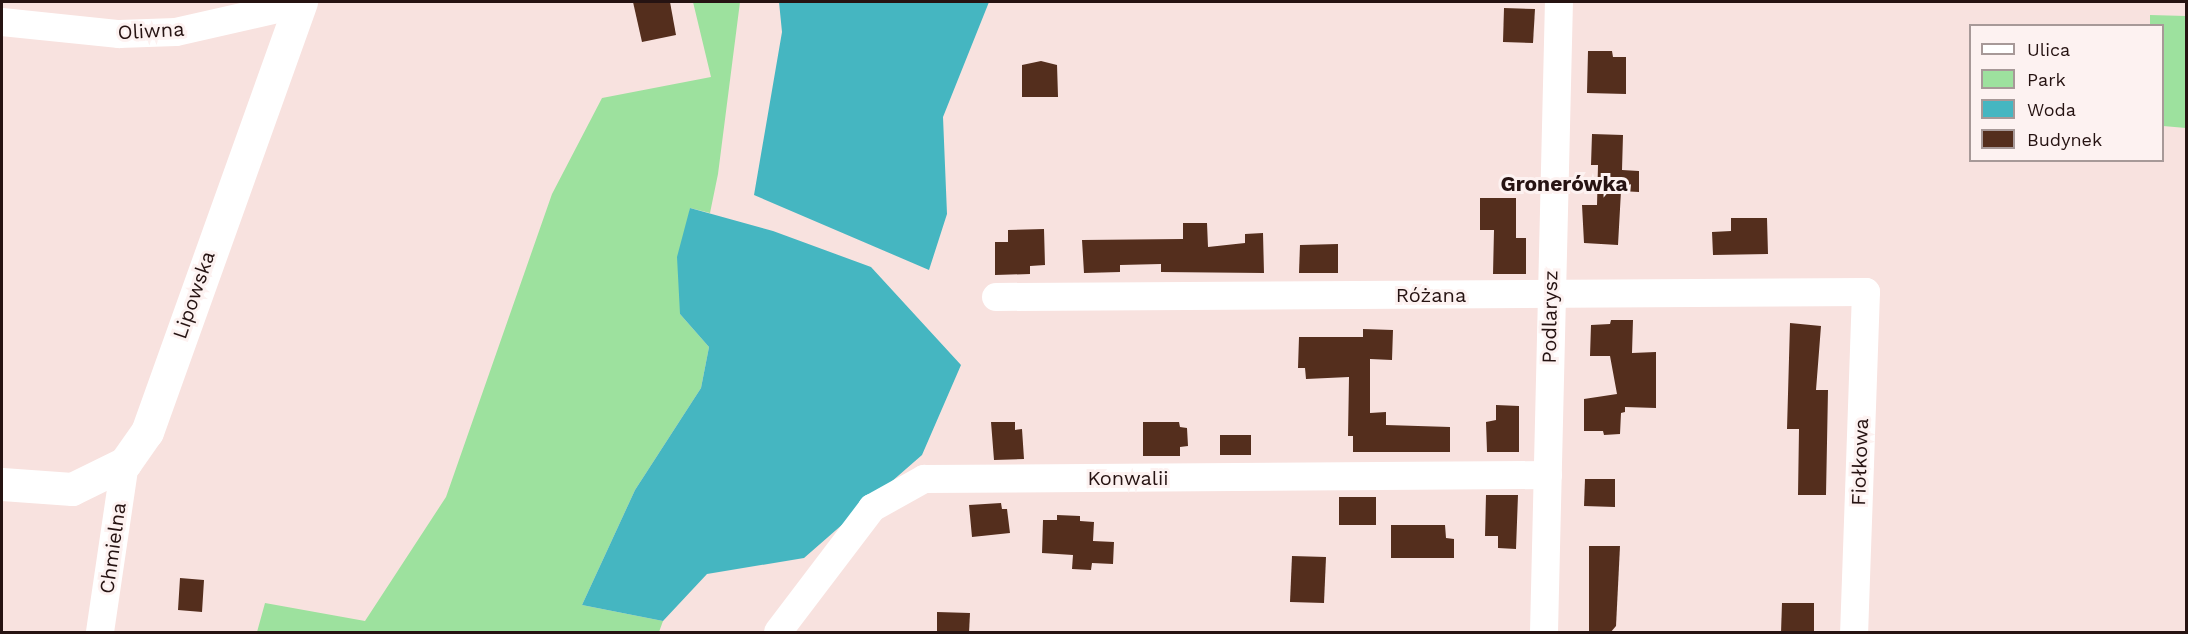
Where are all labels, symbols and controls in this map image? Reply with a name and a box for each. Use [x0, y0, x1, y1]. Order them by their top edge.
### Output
street label: Oliwna [117, 17, 185, 45]
legend [1969, 24, 2164, 162]
text: Ulica [2027, 39, 2070, 60]
text: Park [2027, 69, 2066, 90]
text: Woda [2027, 99, 2076, 120]
text: Budynek [2027, 129, 2102, 150]
district label: Gronerówka [1500, 171, 1628, 197]
street label: Lipowska [168, 248, 220, 342]
street label: Podlarysz [1537, 270, 1563, 364]
street label: Różana [1396, 283, 1466, 307]
street label: Fiołkowa [1846, 418, 1874, 506]
street label: Konwalii [1087, 466, 1169, 490]
street label: Chmielna [95, 501, 131, 595]

